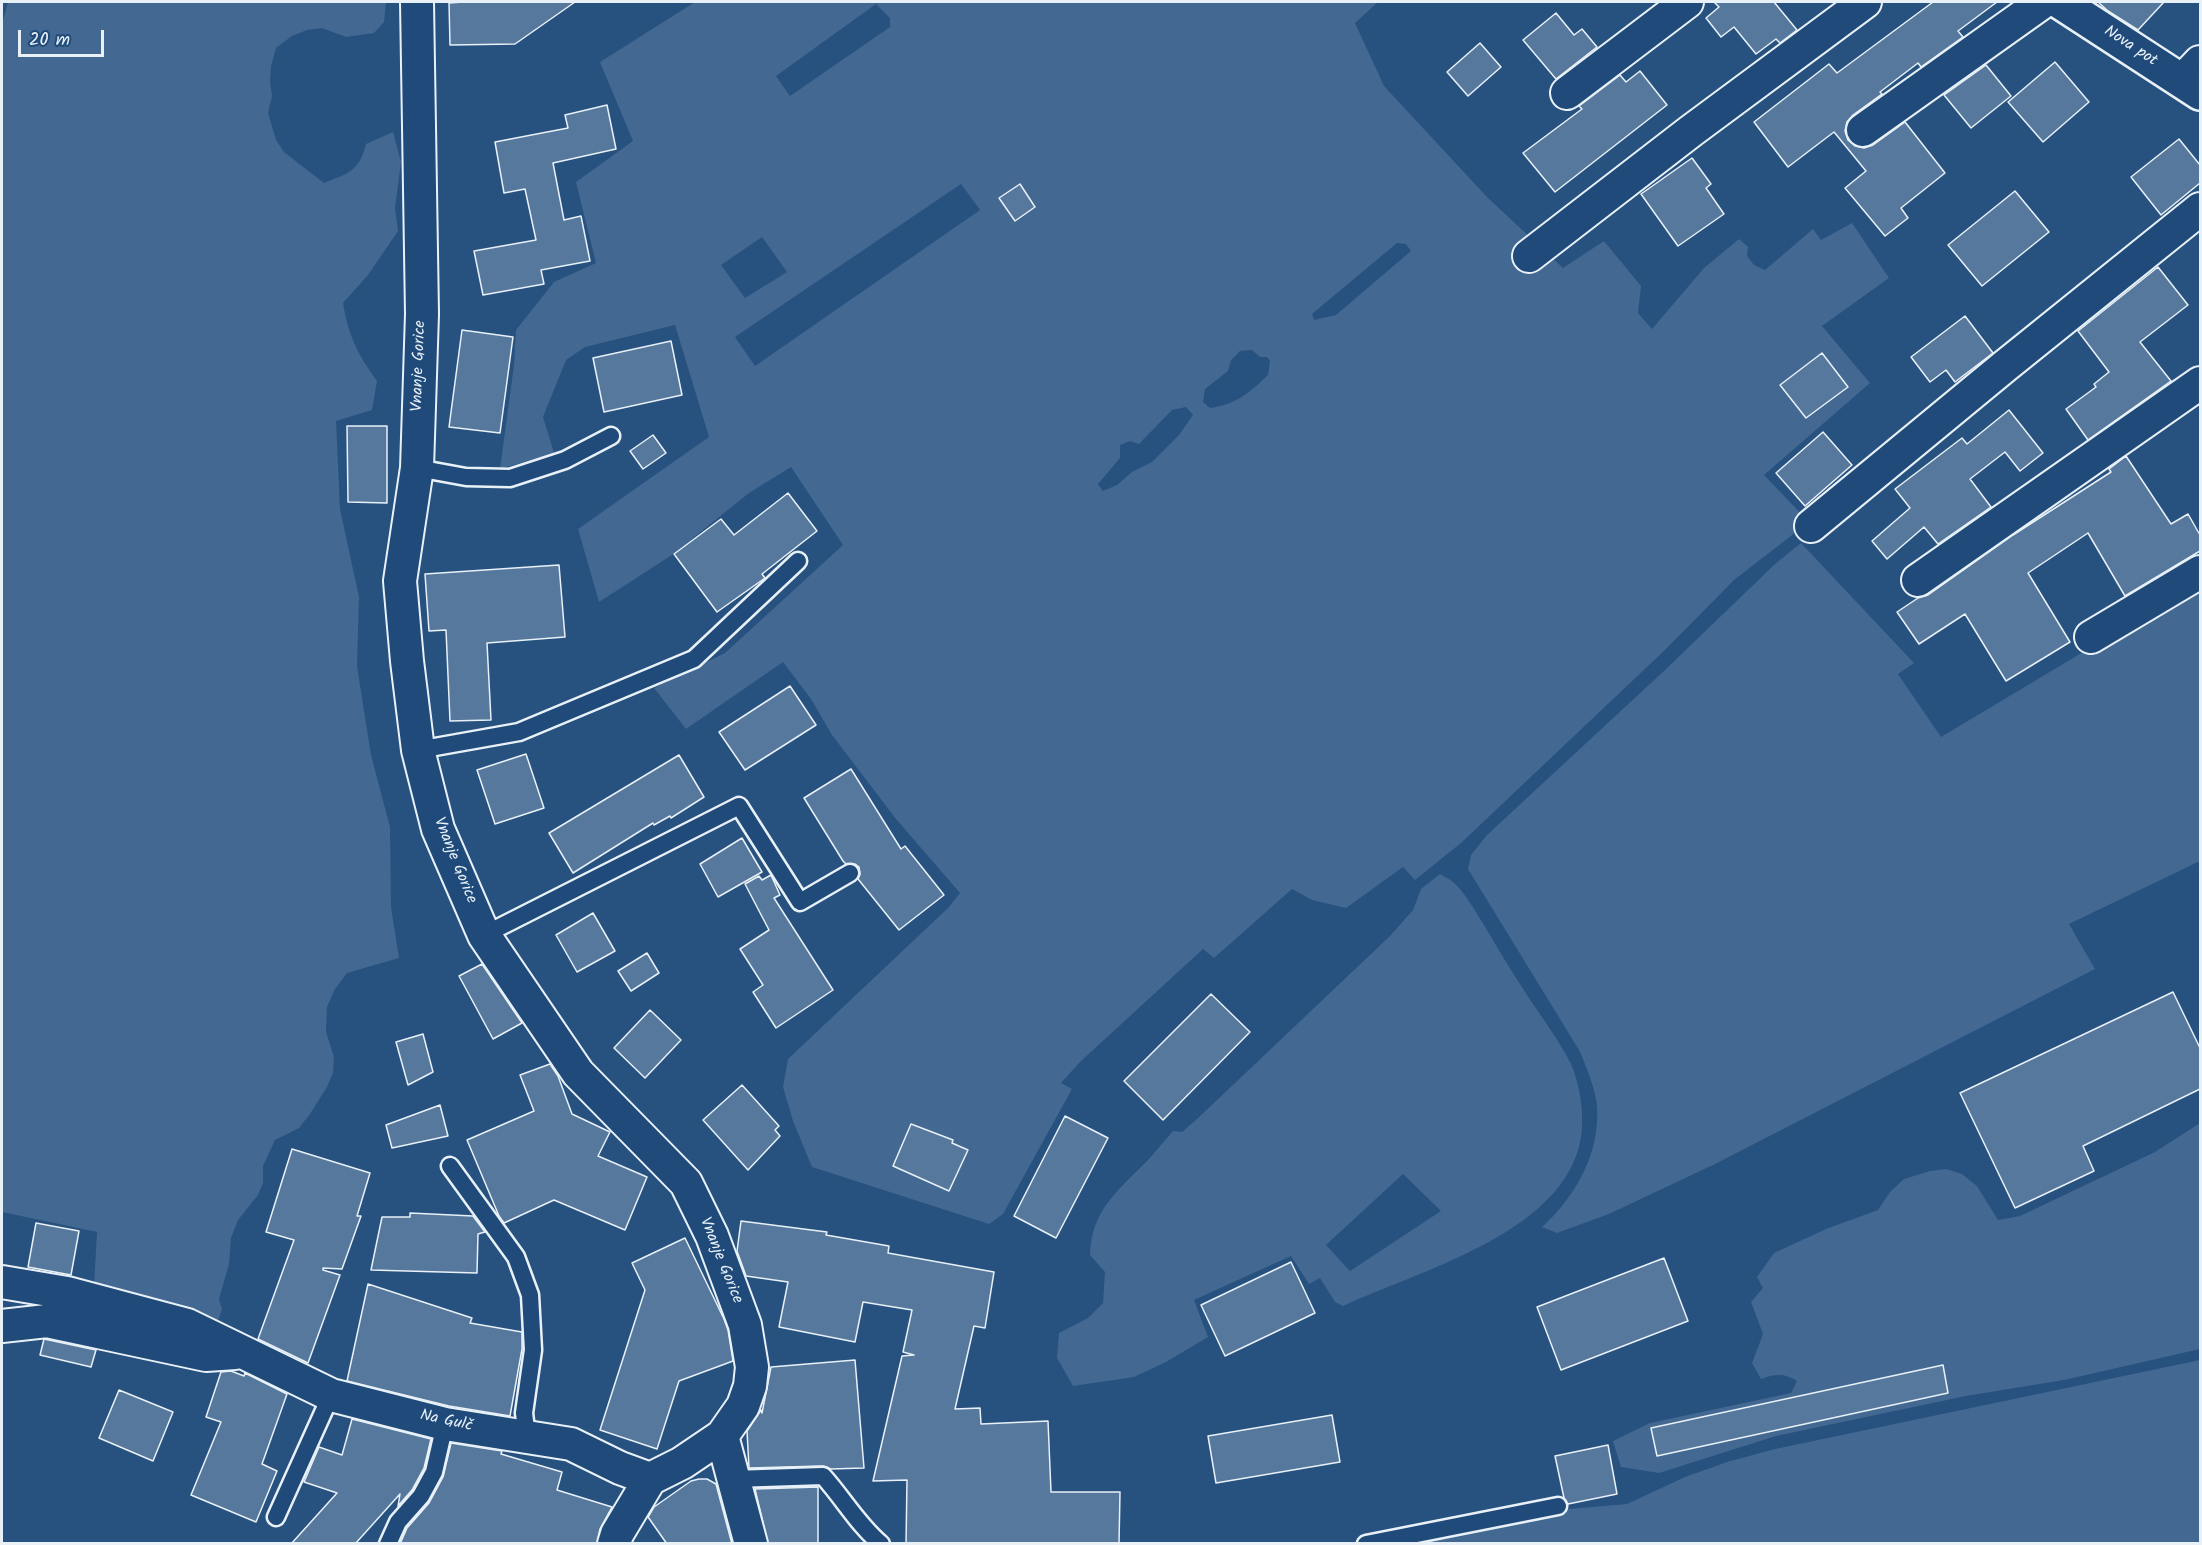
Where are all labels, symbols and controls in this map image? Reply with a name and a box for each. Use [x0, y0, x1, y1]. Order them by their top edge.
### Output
scale bar [21, 18, 106, 56]
street label: Nova pot [2100, 23, 2160, 71]
text: 20 m [29, 26, 70, 55]
street label: Vnanje Gorice [409, 320, 431, 412]
street label: Vnanje Gorice [428, 815, 480, 907]
street label: Vnanje Gorice [694, 1215, 746, 1307]
street label: Na Gulč [418, 1407, 474, 1437]

